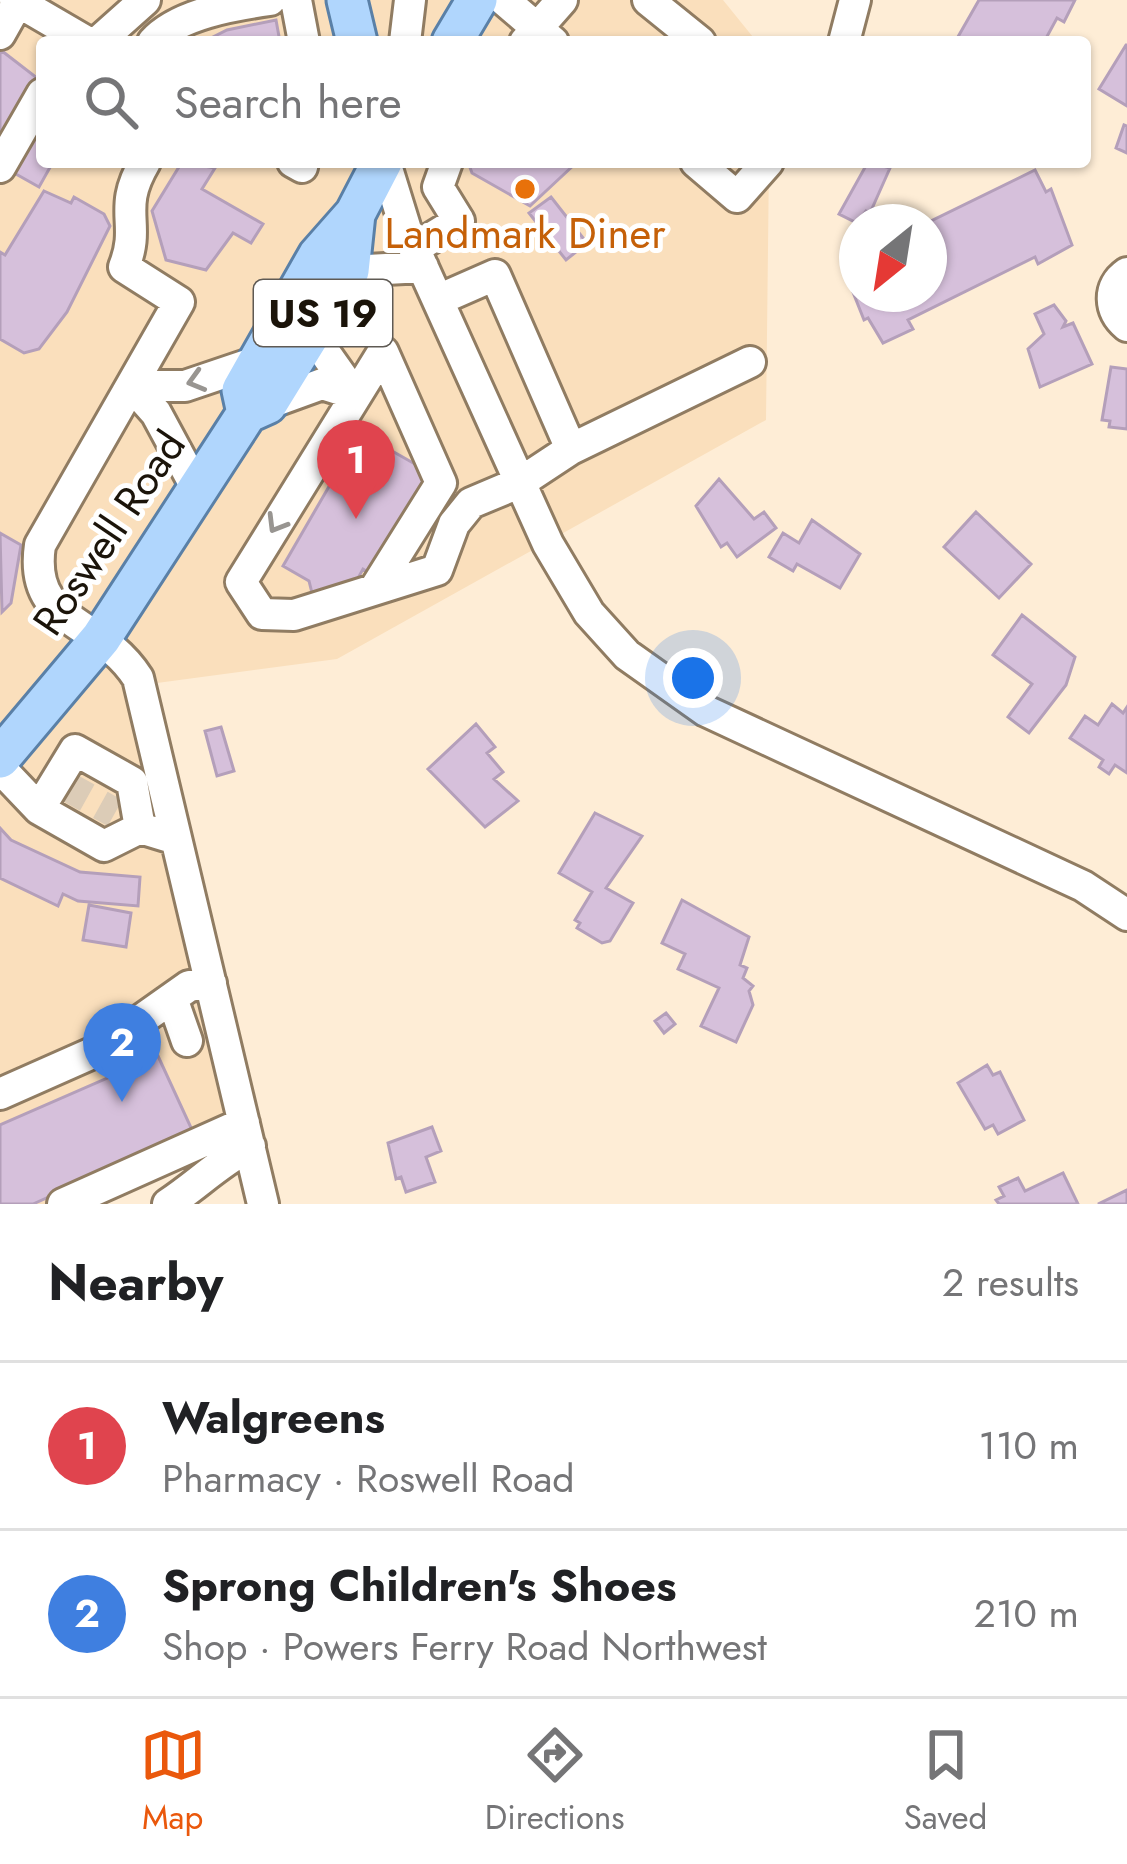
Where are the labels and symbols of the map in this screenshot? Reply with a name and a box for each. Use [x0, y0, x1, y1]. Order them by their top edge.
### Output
marker: Landmark Diner [512, 176, 538, 202]
place label: Landmark Diner [384, 203, 666, 264]
north arrow [839, 204, 947, 312]
road number: US 19 [254, 280, 392, 346]
one-way arrow [186, 367, 207, 392]
street label: Roswell Road [18, 418, 200, 648]
pin: 1 [317, 420, 395, 519]
one-way arrow [268, 511, 290, 533]
your location [663, 648, 723, 708]
pin: 2 [83, 1003, 161, 1102]

